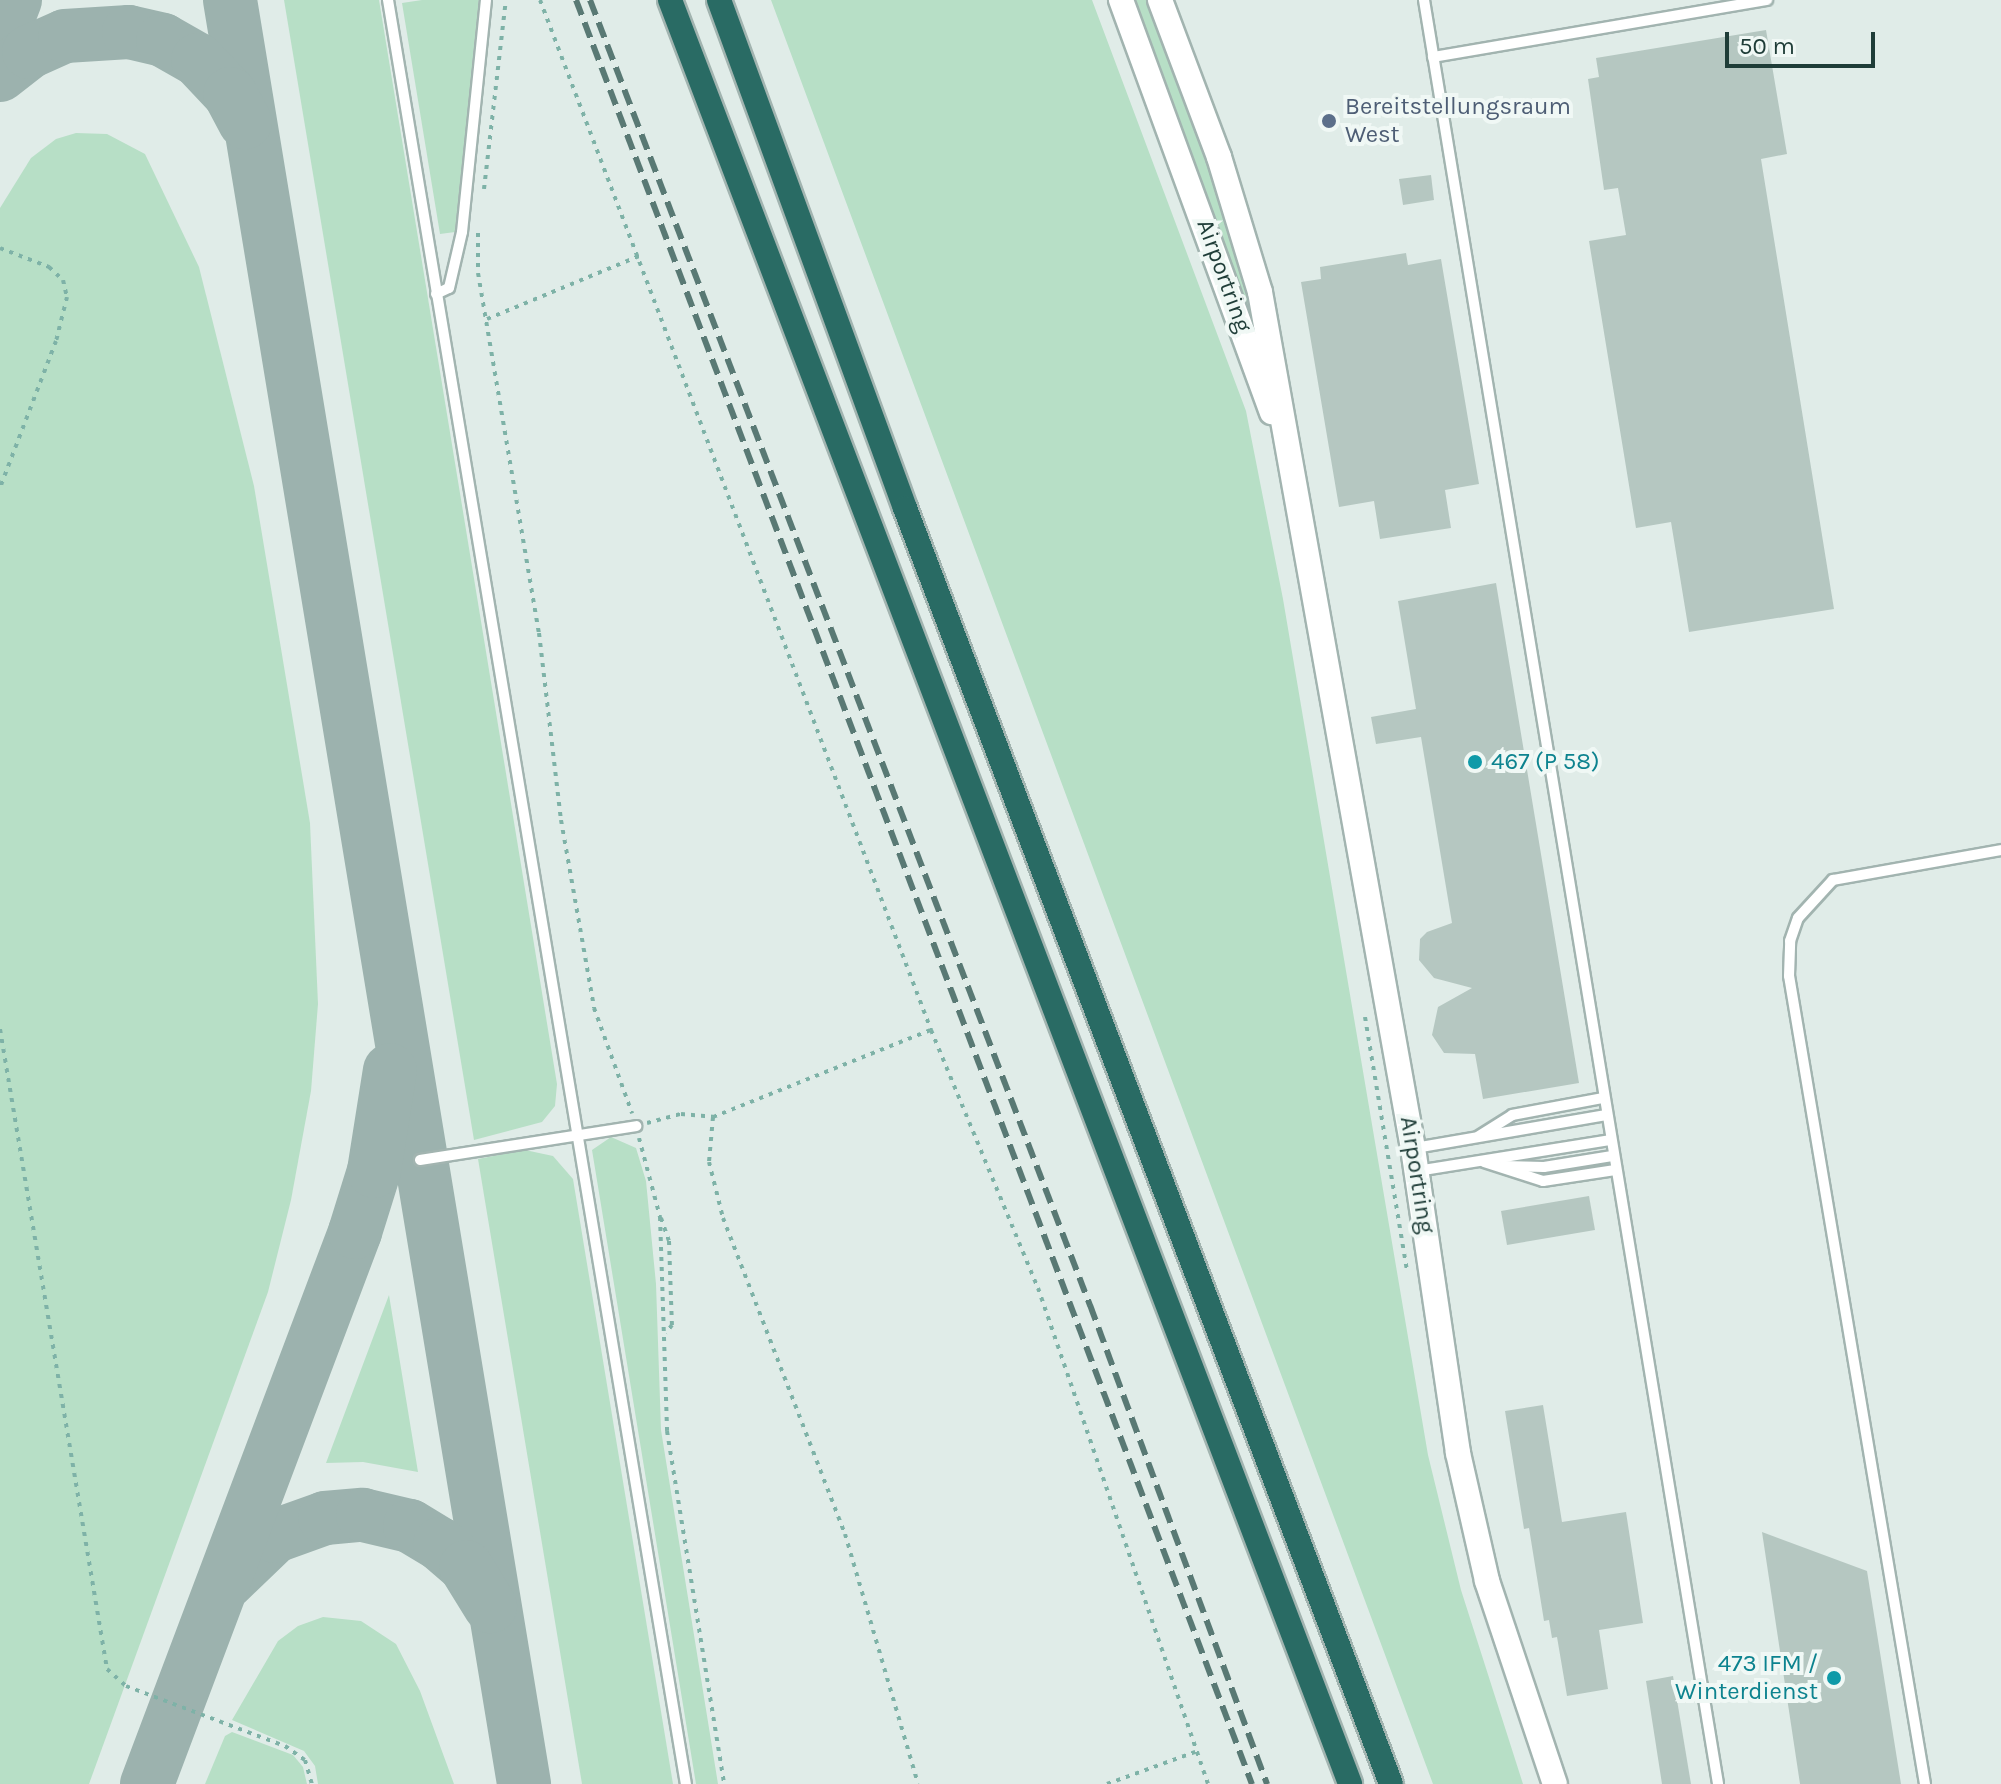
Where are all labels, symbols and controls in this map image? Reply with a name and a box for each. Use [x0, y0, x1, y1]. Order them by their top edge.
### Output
scale bar [1729, 16, 1879, 66]
text: 50 m [1739, 32, 1795, 60]
place label: Bereitstellungsraum West [1345, 93, 1571, 149]
marker: Bereitstellungsraum West [1320, 112, 1338, 130]
street label: Airportring [1190, 215, 1258, 337]
place label: 467 (P 58) [1491, 748, 1599, 776]
marker: 467 (P 58) [1466, 753, 1484, 771]
street label: Airportring [1394, 1114, 1440, 1236]
place label: 473 IFM / Winterdienst [1675, 1650, 1818, 1706]
marker: 473 IFM / Winterdienst [1825, 1669, 1843, 1687]

